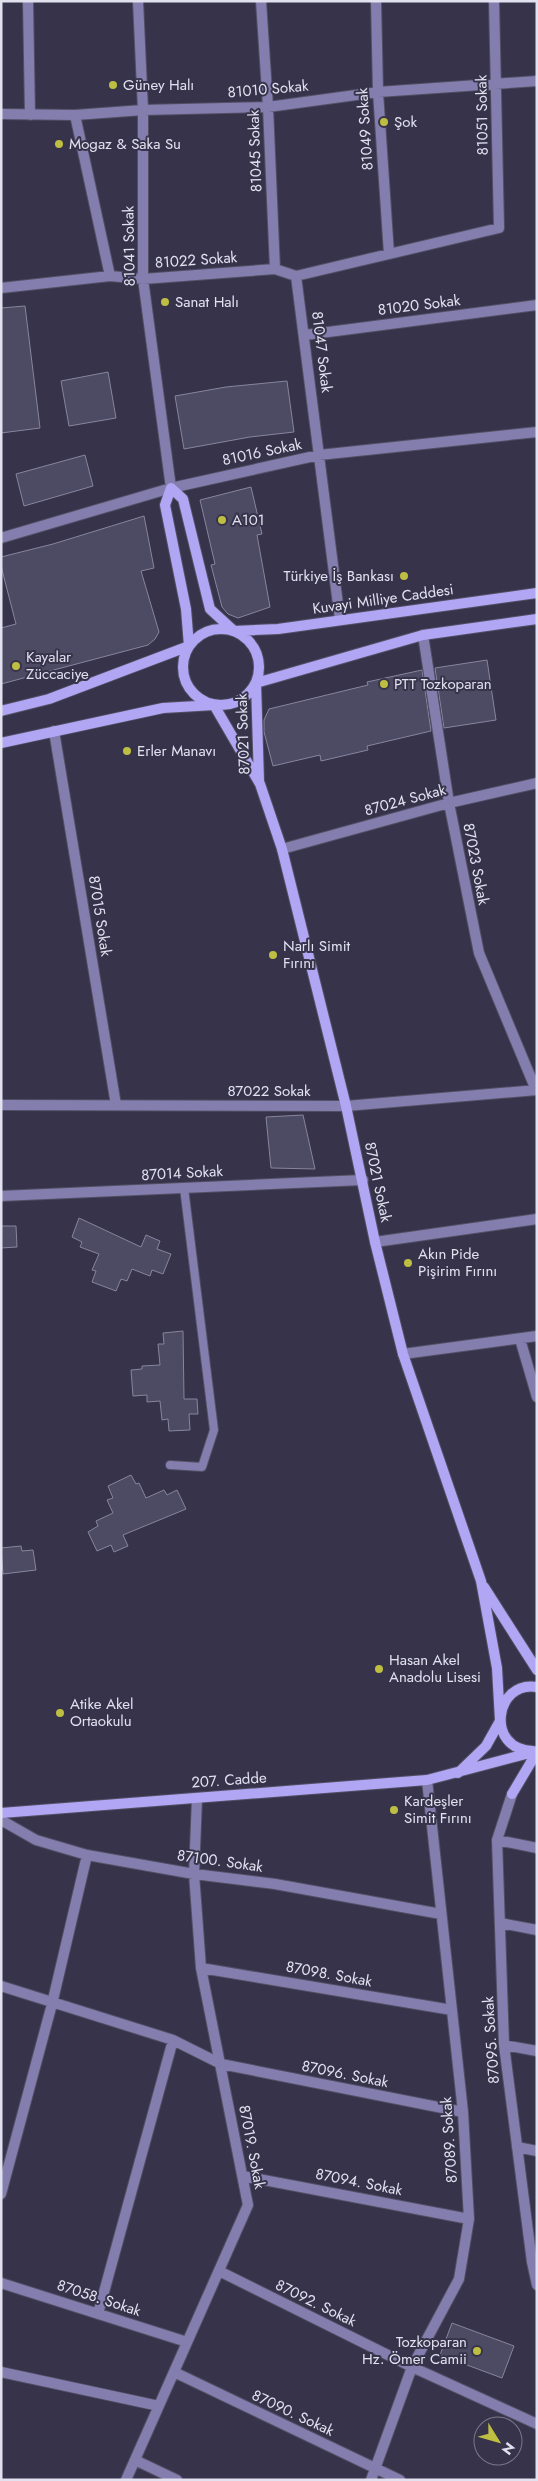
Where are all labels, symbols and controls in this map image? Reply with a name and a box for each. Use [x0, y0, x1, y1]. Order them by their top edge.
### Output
place label: Güney Halı [123, 74, 194, 96]
street label: 81010 Sokak [227, 74, 310, 103]
street label: 81051 Sokak [470, 74, 494, 155]
marker: Güney Halı [107, 79, 119, 91]
street label: 81049 Sokak [351, 87, 379, 171]
street label: 81045 Sokak [243, 109, 267, 193]
place label: Şok [394, 111, 417, 133]
marker: Şok [378, 116, 390, 128]
place label: Mogaz & Saka Su [69, 133, 181, 155]
marker: Mogaz & Saka Su [53, 138, 65, 150]
street label: 81041 Sokak [117, 205, 141, 287]
street label: 81022 Sokak [154, 246, 238, 274]
street label: 81020 Sokak [377, 289, 462, 321]
place label: Sanat Halı [175, 291, 239, 313]
marker: Sanat Halı [159, 296, 171, 308]
street label: 81047 Sokak [306, 310, 338, 394]
street label: 81016 Sokak [220, 433, 304, 471]
place label: A101 [232, 509, 264, 531]
marker: A101 [216, 514, 228, 526]
place label: Türkiye İş Bankası [283, 565, 394, 587]
marker: Türkiye İş Bankası [398, 570, 410, 582]
street label: Kuvayi Milliye Caddesi [311, 578, 455, 620]
place label: Kayalar Züccaciye [26, 646, 89, 685]
marker: Kayalar Züccaciye [10, 660, 22, 672]
place label: PTT Tozkoparan [394, 673, 492, 695]
marker: PTT Tozkoparan [378, 678, 390, 690]
street label: 87021 Sokak [231, 693, 255, 775]
place label: Erler Manavı [137, 740, 216, 762]
marker: Erler Manavı [121, 745, 133, 757]
street label: 87024 Sokak [362, 778, 449, 821]
street label: 87023 Sokak [457, 821, 495, 907]
street label: 87015 Sokak [83, 874, 117, 958]
place label: Narlı Simit Fırını [283, 935, 351, 974]
marker: Narlı Simit Fırını [267, 949, 279, 961]
street label: 87022 Sokak [227, 1080, 311, 1102]
street label: 87021 Sokak [359, 1140, 397, 1225]
street label: 87014 Sokak [141, 1160, 224, 1186]
place label: Akın Pide Pişirim Fırını [418, 1243, 497, 1282]
marker: Akın Pide Pişirim Fırını [402, 1257, 414, 1269]
place label: Hasan Akel Anadolu Lisesi [389, 1649, 481, 1688]
marker: Hasan Akel Anadolu Lisesi [373, 1663, 385, 1675]
place label: Atike Akel Ortaokulu [70, 1693, 133, 1732]
marker: Atike Akel Ortaokulu [54, 1707, 66, 1719]
street label: 207. Cadde [191, 1766, 268, 1794]
place label: Kardeşler Simit Fırını [404, 1790, 472, 1829]
marker: Kardeşler Simit Fırını [388, 1804, 400, 1816]
street label: 87100. Sokak [176, 1844, 265, 1878]
street label: 87098. Sokak [284, 1956, 374, 1992]
street label: 87095. Sokak [477, 1995, 505, 2085]
street label: 87096. Sokak [300, 2055, 391, 2093]
street label: 87089. Sokak [435, 2096, 463, 2184]
street label: 87019. Sokak [233, 2103, 271, 2191]
street label: 87094. Sokak [314, 2163, 405, 2201]
street label: 87058. Sokak [54, 2274, 144, 2322]
street label: 87092. Sokak [272, 2274, 361, 2332]
place label: Tozkoparan Hz. Ömer Camii [362, 2331, 467, 2370]
marker: Tozkoparan Hz. Ömer Camii [471, 2345, 483, 2357]
street label: 87090. Sokak [248, 2384, 338, 2442]
north arrow [473, 2416, 523, 2466]
text: N [497, 2438, 520, 2459]

